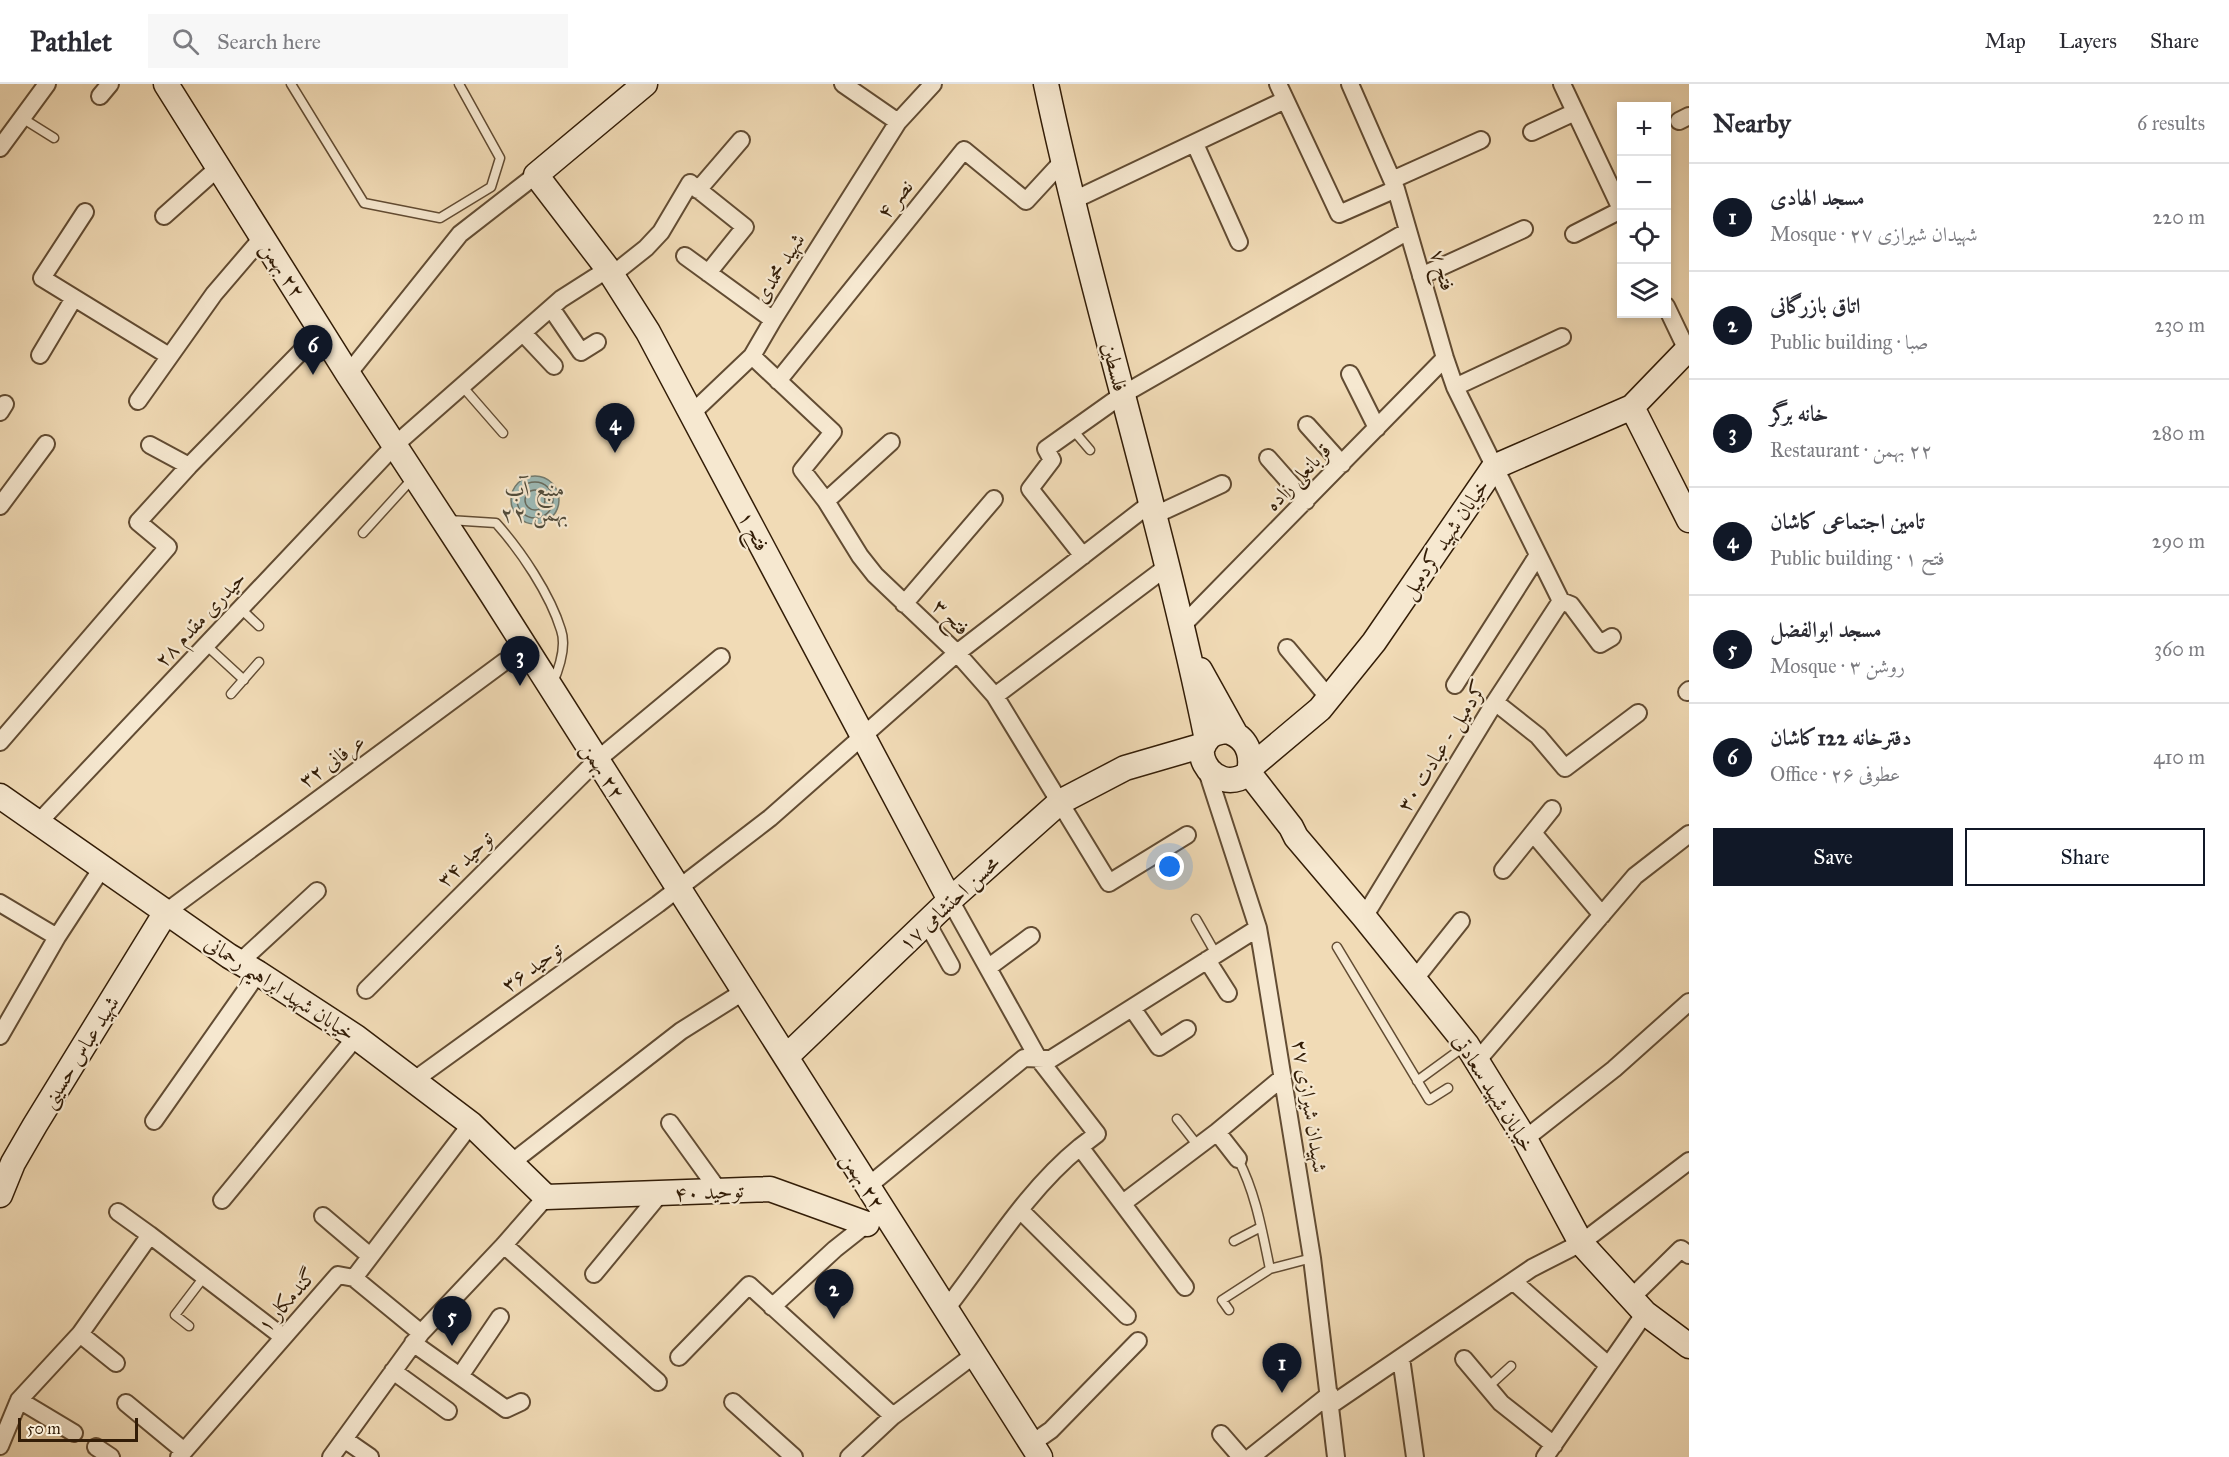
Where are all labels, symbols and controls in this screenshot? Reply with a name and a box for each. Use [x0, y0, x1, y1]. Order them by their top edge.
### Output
search box [148, 14, 568, 68]
text: Pathlet [30, 24, 112, 59]
icon: search [169, 25, 202, 58]
text: Search here [217, 28, 321, 55]
text: Map [1985, 28, 2026, 54]
text: Layers [2059, 28, 2117, 54]
text: Share [2150, 28, 2199, 54]
map controls [1617, 102, 1671, 318]
button: + [1617, 102, 1671, 156]
text: Nearby [1713, 107, 1791, 139]
text: 6 results [2137, 111, 2205, 135]
button: − [1617, 156, 1671, 210]
street label: نصر ۴ [871, 174, 919, 225]
text: مسجد الهادی [1770, 184, 1865, 211]
text: 1 [1729, 205, 1736, 229]
text: 220 m [2153, 205, 2205, 229]
button: locate [1617, 210, 1671, 264]
text: Mosque · شهیدان شیرازی ۲۷ [1770, 222, 1978, 246]
street label: شهید محمدی [747, 228, 811, 308]
street label: ٢٢ بهمن [254, 237, 311, 304]
street label: فتح ۷ [1419, 246, 1461, 295]
button: layers [1617, 264, 1671, 318]
text: اتاق بازرگانی [1770, 292, 1861, 319]
text: 2 [1728, 313, 1737, 337]
text: 230 m [2154, 313, 2205, 337]
pin: 6 [294, 326, 332, 375]
text: Public building · صبا [1770, 330, 1929, 354]
street label: فلسطین [1096, 340, 1134, 394]
text: خانه برگر [1770, 400, 1828, 427]
pin: 4 [596, 404, 634, 453]
text: 3 [1729, 421, 1737, 445]
text: 280 m [2152, 421, 2205, 445]
street label: قربانعلی زاده [1259, 438, 1339, 518]
text: Restaurant · ٢٢ بهمن [1770, 438, 1932, 462]
street label: خیابان شهید کردمیل [1395, 474, 1496, 605]
water label: منبع آب ۲۲ بهمن [502, 475, 568, 529]
street label: فتح ۱ [727, 507, 775, 558]
text: تامین اجتماعی کاشان [1770, 508, 1924, 535]
text: 4 [1727, 529, 1738, 553]
text: 290 m [2152, 529, 2205, 553]
text: Public building · فتح ۱ [1770, 546, 1945, 570]
street label: حیدری مقدم ۲۸ [149, 565, 255, 676]
street label: فتح ۳ [923, 593, 975, 645]
text: مسجد ابوالفضل [1770, 616, 1881, 643]
pin: 3 [500, 636, 540, 686]
text: 5 [1728, 637, 1737, 661]
text: 360 m [2154, 637, 2205, 661]
text: Mosque · روشن ۳ [1770, 654, 1905, 678]
street label: کردمیل - عبادت ۳۰ [1391, 676, 1494, 817]
text: دفترخانه 122کاشان [1770, 724, 1912, 751]
street label: عرفانی ۳۲ [294, 728, 371, 795]
street label: ٢٢ بهمن [574, 737, 631, 805]
text: 6 [1727, 745, 1738, 769]
text: 410 m [2153, 745, 2205, 769]
text: Office · عطوفی ۲۶ [1770, 762, 1900, 786]
street label: توحید ۳۴ [431, 825, 499, 893]
button: Save [1713, 828, 1953, 886]
button: Share [1965, 828, 2205, 886]
street label: محسن احتشامی ۱۷ [893, 850, 1006, 957]
your location [1155, 852, 1184, 881]
street label: خیابان شهید ابراهیم رحمانی [195, 930, 360, 1053]
street label: توحید ۳۶ [496, 936, 568, 998]
street label: شهید عباس حسینی [35, 991, 127, 1114]
street label: خیابان شهید سعادتی [1446, 1029, 1541, 1158]
street label: شهیدان شیرازی ۲۷ [1286, 1038, 1333, 1175]
street label: ٢٢ بهمن [834, 1147, 891, 1215]
street label: توحید ۴۰ [674, 1177, 745, 1207]
street label: گندمکار ۱ [252, 1262, 322, 1338]
pin: 2 [814, 1270, 854, 1319]
pin: 5 [432, 1296, 472, 1346]
pin: 1 [1262, 1344, 1302, 1393]
scale bar [18, 1415, 138, 1442]
text: 50 m [27, 1419, 61, 1438]

